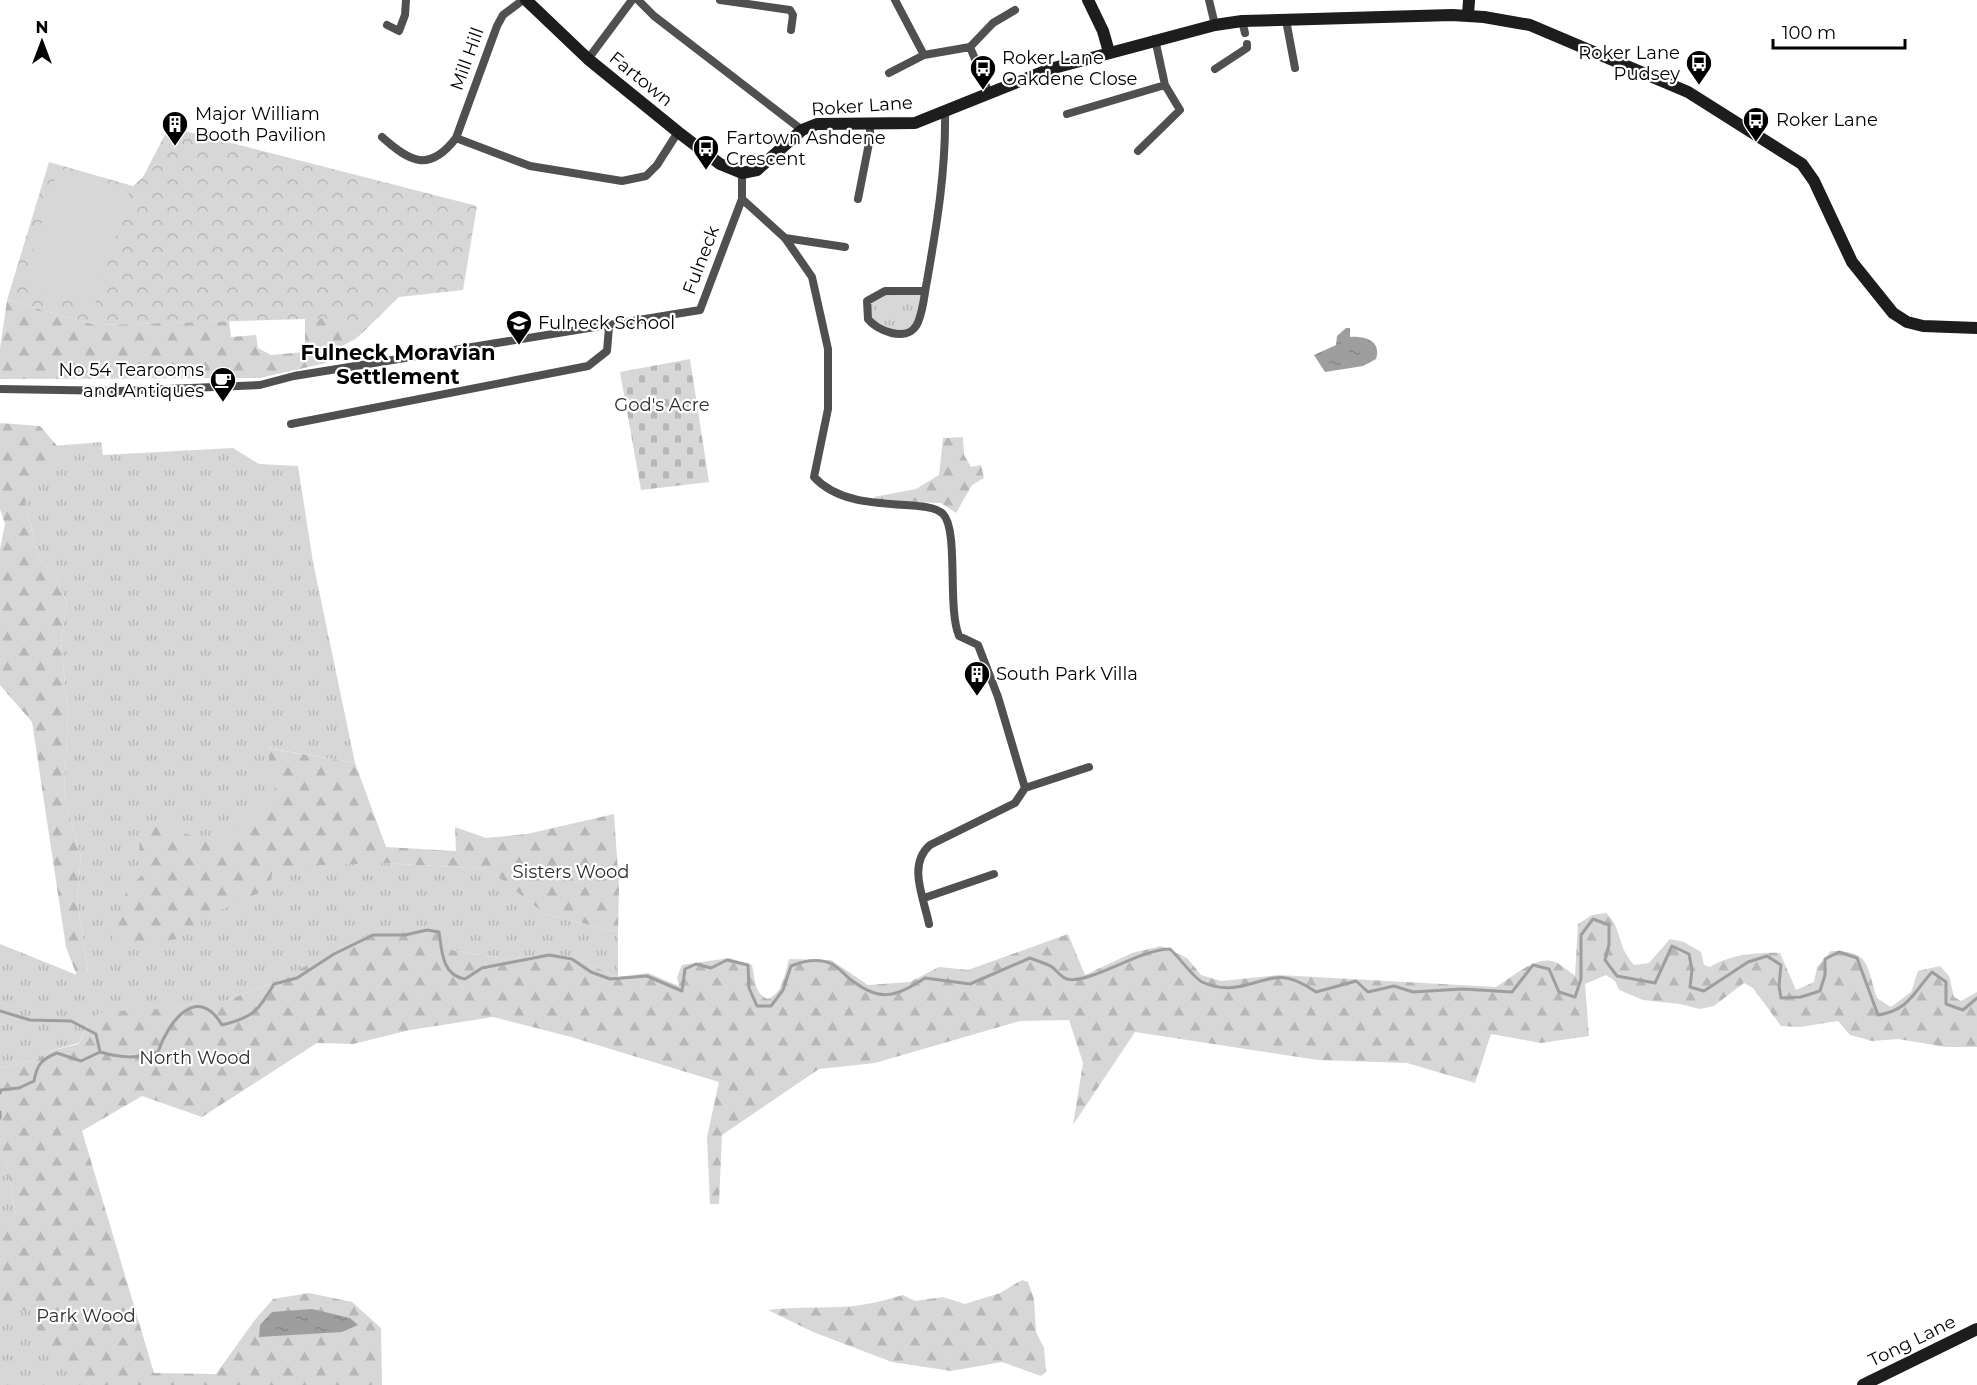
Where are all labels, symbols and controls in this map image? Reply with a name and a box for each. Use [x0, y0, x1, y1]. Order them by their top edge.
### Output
north arrow [12, 12, 72, 72]
scale bar [1773, 12, 1905, 50]
text: N [36, 18, 48, 37]
text: 100 m [1782, 22, 1836, 44]
street label: Mill Hill [445, 24, 489, 94]
place label: Roker Lane Pudsey [1578, 42, 1680, 85]
street label: Fartown [605, 47, 677, 111]
place label: Roker Lane Oakdene Close [1002, 47, 1138, 90]
bus stop icon: Roker Lane Pudsey [1684, 48, 1714, 86]
bus stop icon: Roker Lane Oakdene Close [968, 53, 998, 91]
street label: Roker Lane [810, 91, 914, 121]
place label: Major William Booth Pavilion [195, 103, 326, 146]
bus stop icon: Roker Lane [1741, 105, 1771, 143]
building icon: Major William Booth Pavilion [160, 109, 190, 147]
place label: Roker Lane [1776, 109, 1878, 131]
place label: Fartown Ashdene Crescent [726, 127, 886, 170]
bus stop icon: Fartown Ashdene Crescent [691, 133, 721, 171]
street label: Fulneck [678, 222, 724, 297]
school or university icon: Fulneck School [504, 308, 534, 346]
place label: Fulneck School [538, 312, 675, 334]
district label: Fulneck Moravian Settlement [301, 340, 495, 389]
place label: No 54 Tearooms and Antiques [59, 359, 204, 402]
cafe icon: No 54 Tearooms and Antiques [208, 365, 238, 403]
park label: God's Acre [614, 394, 710, 416]
building icon: South Park Villa [962, 659, 992, 697]
place label: South Park Villa [996, 663, 1138, 685]
park label: Sisters Wood [513, 861, 630, 883]
park label: North Wood [139, 1047, 251, 1069]
park label: Park Wood [36, 1305, 136, 1327]
street label: Tong Lane [1865, 1310, 1959, 1372]

